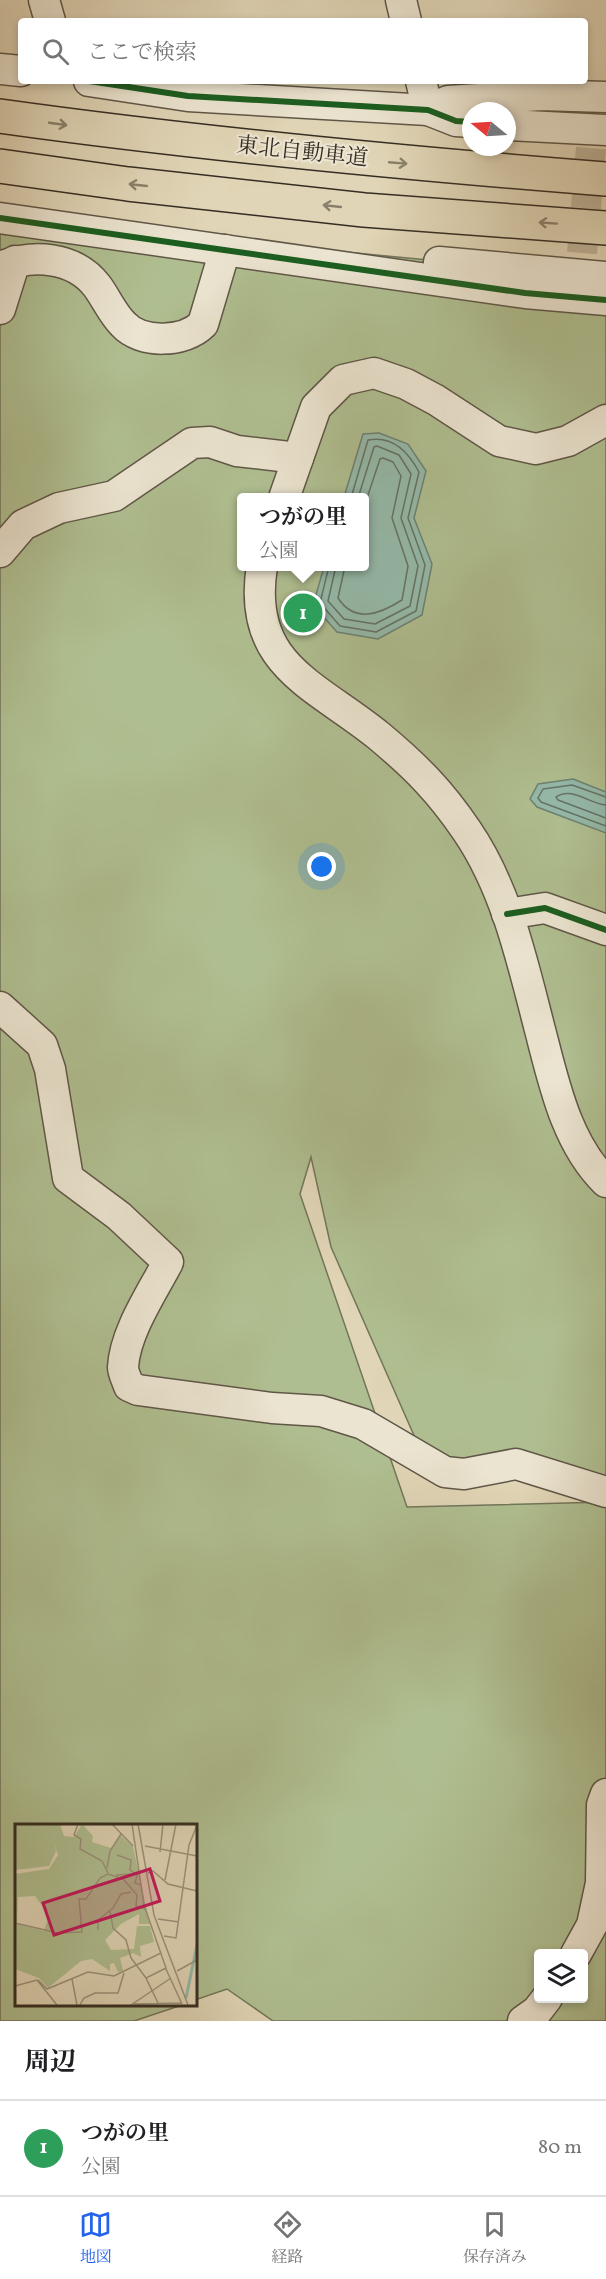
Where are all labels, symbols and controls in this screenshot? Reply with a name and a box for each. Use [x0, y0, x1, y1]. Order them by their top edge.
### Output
search box [18, 18, 588, 84]
icon: search [39, 35, 72, 68]
text: ここで検索 [87, 38, 197, 69]
north arrow [462, 102, 516, 156]
one-way arrow [48, 119, 67, 130]
street label: 東北自動車道 [235, 131, 369, 175]
one-way arrow [387, 157, 407, 168]
one-way arrow [129, 180, 149, 191]
one-way arrow [323, 201, 343, 212]
one-way arrow [538, 218, 558, 229]
popup [237, 493, 369, 571]
text: つがの里 [259, 503, 347, 534]
text: 公園 [259, 538, 299, 566]
pin: 1 [284, 590, 322, 636]
your location [307, 852, 336, 881]
inset map [15, 1824, 196, 2006]
map controls [534, 1949, 588, 2003]
button: layers [534, 1949, 588, 2003]
text: 周辺 [24, 2045, 76, 2081]
text: つがの里 [81, 2119, 169, 2150]
text: 1 [39, 2134, 48, 2162]
text: 80 m [538, 2134, 582, 2162]
text: 公園 [81, 2154, 121, 2182]
tab: 地図 [79, 2208, 112, 2269]
tab: 経路 [271, 2208, 304, 2269]
tab: 保存済み [463, 2208, 527, 2269]

